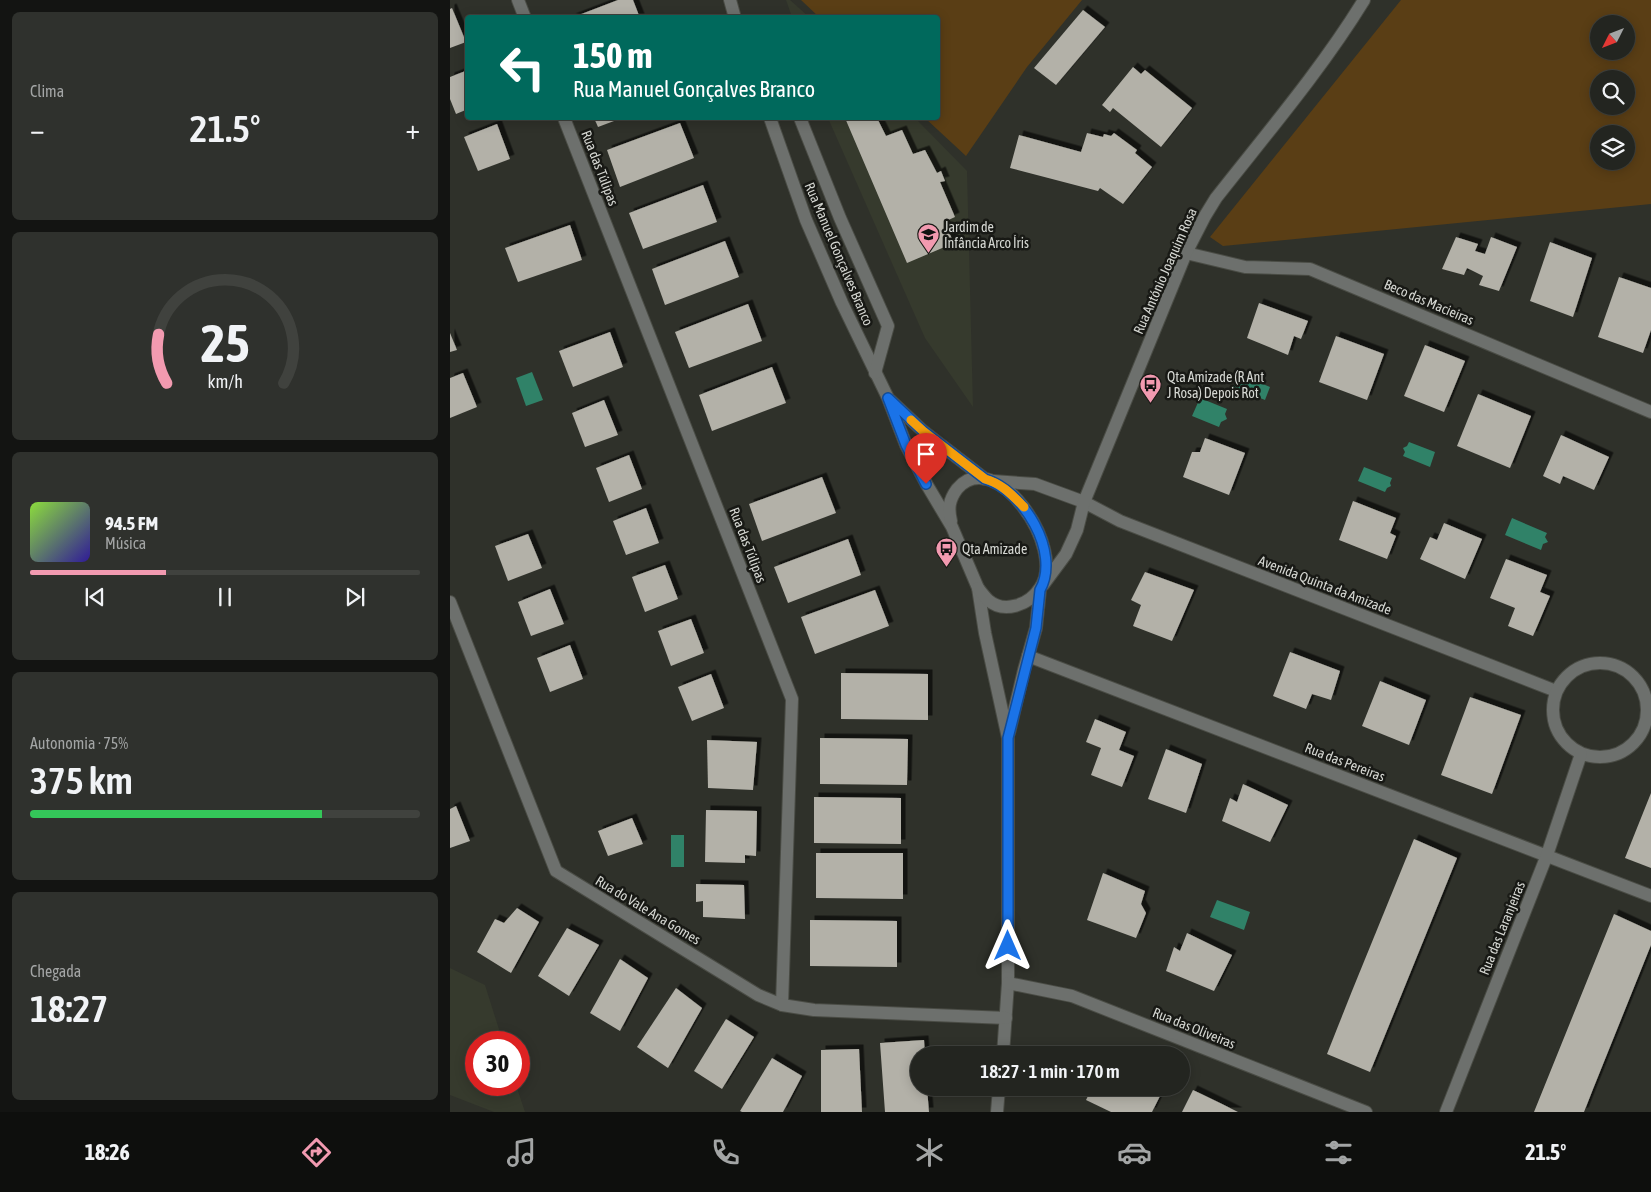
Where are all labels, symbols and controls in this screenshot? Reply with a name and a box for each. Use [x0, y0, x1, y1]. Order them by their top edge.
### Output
north arrow [1590, 15, 1635, 60]
map controls [1590, 15, 1635, 170]
icon: left [490, 35, 555, 100]
text: 150 m [573, 35, 652, 75]
button: search [1590, 70, 1635, 115]
text: Rua Manuel Gonçalves Branco [573, 76, 815, 102]
text: Clima [30, 82, 64, 100]
text: 21.5° [190, 107, 260, 150]
text: − [30, 113, 45, 145]
text: + [405, 113, 420, 145]
button: layers [1590, 125, 1635, 170]
street label: Rua das Túlipas [578, 128, 622, 208]
street label: Rua Manuel Gonçalves Branco [802, 180, 876, 328]
street label: Rua António Joaquim Rosa [1130, 206, 1200, 336]
place label: Jardim de Infância Arco Íris [944, 219, 1029, 251]
school or university icon: Jardim de Infância Arco Íris [916, 223, 940, 254]
street label: Beco das Macieiras [1382, 276, 1476, 328]
text: 25 [201, 313, 249, 373]
place label: Qta Amizade (R Ant J Rosa) Depois Rot [1167, 369, 1264, 401]
text: km/h [207, 371, 243, 392]
bus stop icon: Qta Amizade (R Ant J Rosa) Depois Rot [1139, 373, 1163, 404]
pin [905, 433, 947, 484]
icon: arrive [912, 440, 940, 468]
street label: Rua das Túlipas [726, 505, 770, 585]
text: 94.5 FM [105, 512, 158, 534]
text: Música [105, 534, 146, 552]
bus stop icon: Qta Amizade [934, 537, 958, 568]
place label: Qta Amizade [962, 541, 1027, 557]
street label: Avenida Quinta da Amizade [1256, 552, 1394, 618]
icon: previous [81, 583, 109, 611]
icon: pause [211, 583, 239, 611]
icon: next [341, 583, 369, 611]
text: Autonomia · 75% [30, 734, 128, 752]
street label: Rua das Pereiras [1303, 739, 1387, 785]
text: 375 km [30, 759, 133, 802]
street label: Rua do Vale Ana Gomes [593, 872, 703, 948]
street label: Rua das Laranjeiras [1476, 879, 1528, 977]
position arrow [981, 919, 1033, 971]
text: Chegada [30, 962, 81, 980]
text: 18:27 [30, 987, 108, 1030]
street label: Rua das Oliveiras [1150, 1004, 1238, 1052]
speed limit sign: 30 [465, 1031, 530, 1096]
text: 18:27 · 1 min · 170 m [980, 1060, 1120, 1082]
icon: directions [299, 1135, 334, 1170]
icon: music [504, 1135, 539, 1170]
icon: phone [708, 1135, 743, 1170]
icon: climate [912, 1135, 947, 1170]
icon: car [1117, 1135, 1152, 1170]
icon: filters [1321, 1135, 1356, 1170]
text: 18:26 [85, 1139, 130, 1165]
text: 21.5° [1525, 1139, 1566, 1165]

